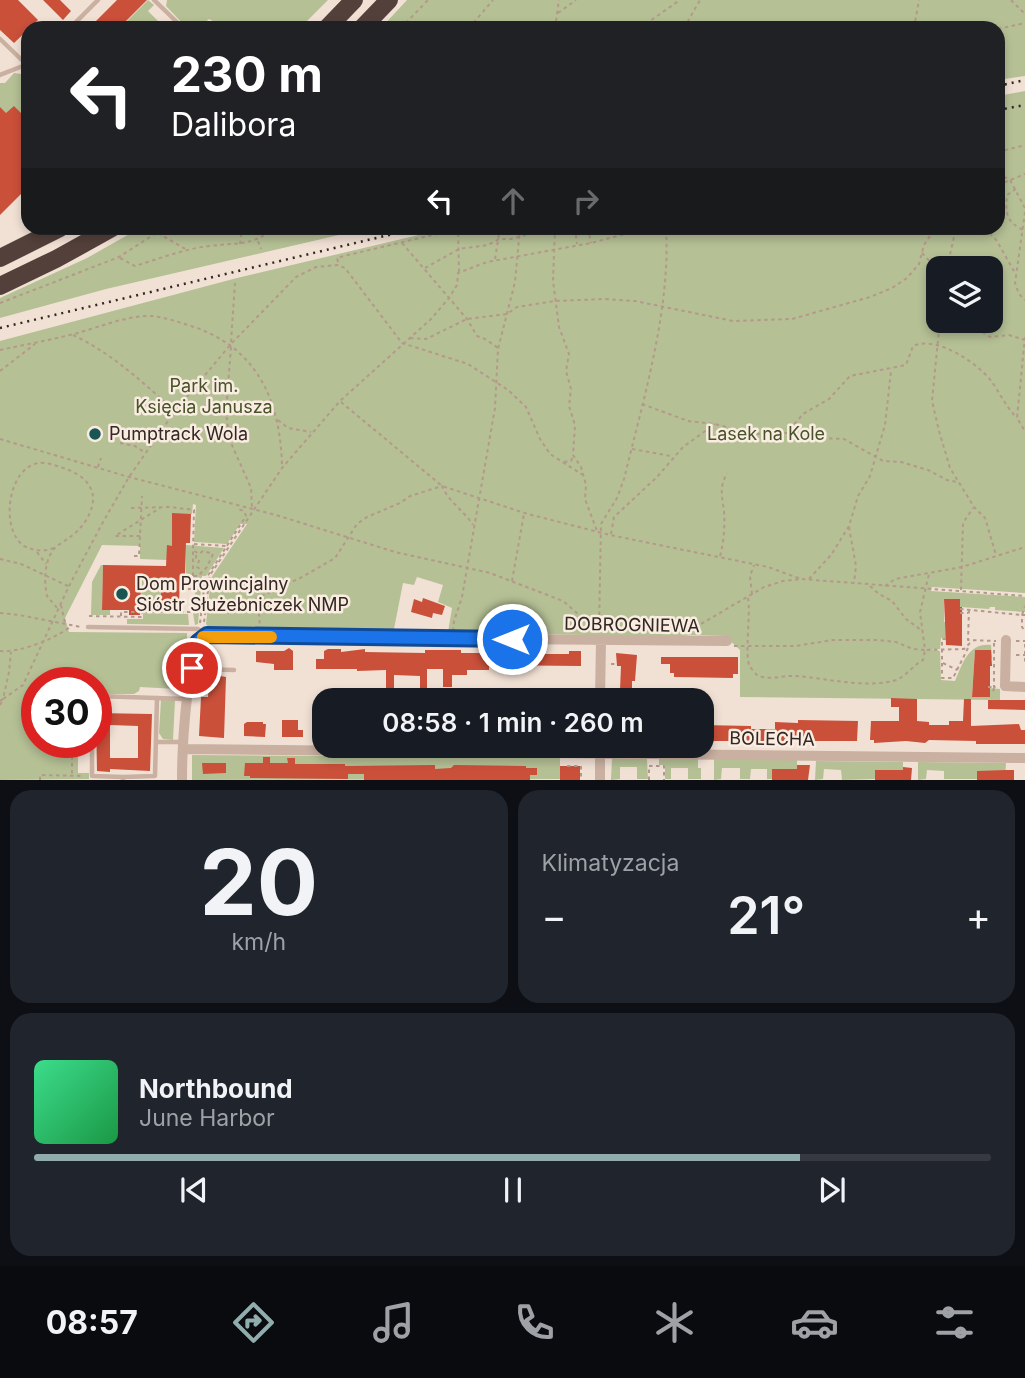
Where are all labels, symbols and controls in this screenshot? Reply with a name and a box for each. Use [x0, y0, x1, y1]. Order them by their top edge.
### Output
text: 230 m [171, 45, 323, 104]
icon: left [56, 49, 147, 140]
text: Dalibora [171, 105, 296, 144]
icon: left [421, 182, 459, 220]
icon: ahead [494, 182, 532, 220]
icon: right [567, 182, 605, 220]
map controls [926, 256, 1003, 333]
button: layers [926, 256, 1003, 333]
park label: Park im. Księcia Janusza [135, 375, 273, 417]
place label: Pumptrack Wola [109, 423, 248, 444]
park label: Lasek na Kole [707, 423, 825, 444]
marker: Pumptrack Wola [87, 426, 103, 442]
place label: Dom Prowincjalny Sióstr Służebniczek NMP [136, 573, 349, 615]
marker: Dom Prowincjalny Sióstr Służebniczek NMP [114, 586, 130, 602]
position arrow [475, 602, 549, 676]
street label: DOBROGNIEWA [564, 613, 700, 636]
pin [162, 638, 222, 698]
icon: arrive [173, 649, 211, 687]
speed limit sign: 30 [21, 667, 112, 758]
text: 08:58 · 1 min · 260 m [382, 707, 644, 738]
street label: BOLECHA [729, 727, 815, 750]
text: 20 [199, 827, 318, 937]
text: Klimatyzacja [542, 849, 679, 877]
text: 21° [727, 884, 805, 947]
text: − [542, 893, 567, 939]
text: + [966, 893, 991, 939]
text: km/h [231, 928, 286, 956]
text: Northbound [139, 1073, 293, 1104]
text: June Harbor [139, 1104, 275, 1132]
icon: previous [175, 1171, 213, 1209]
icon: pause [494, 1171, 532, 1209]
icon: next [813, 1171, 851, 1209]
icon: directions [229, 1298, 278, 1347]
icon: music [369, 1298, 418, 1347]
icon: phone [510, 1298, 559, 1347]
icon: climate [650, 1298, 699, 1347]
icon: car [790, 1298, 839, 1347]
icon: filters [930, 1298, 979, 1347]
text: 08:57 [46, 1303, 138, 1342]

